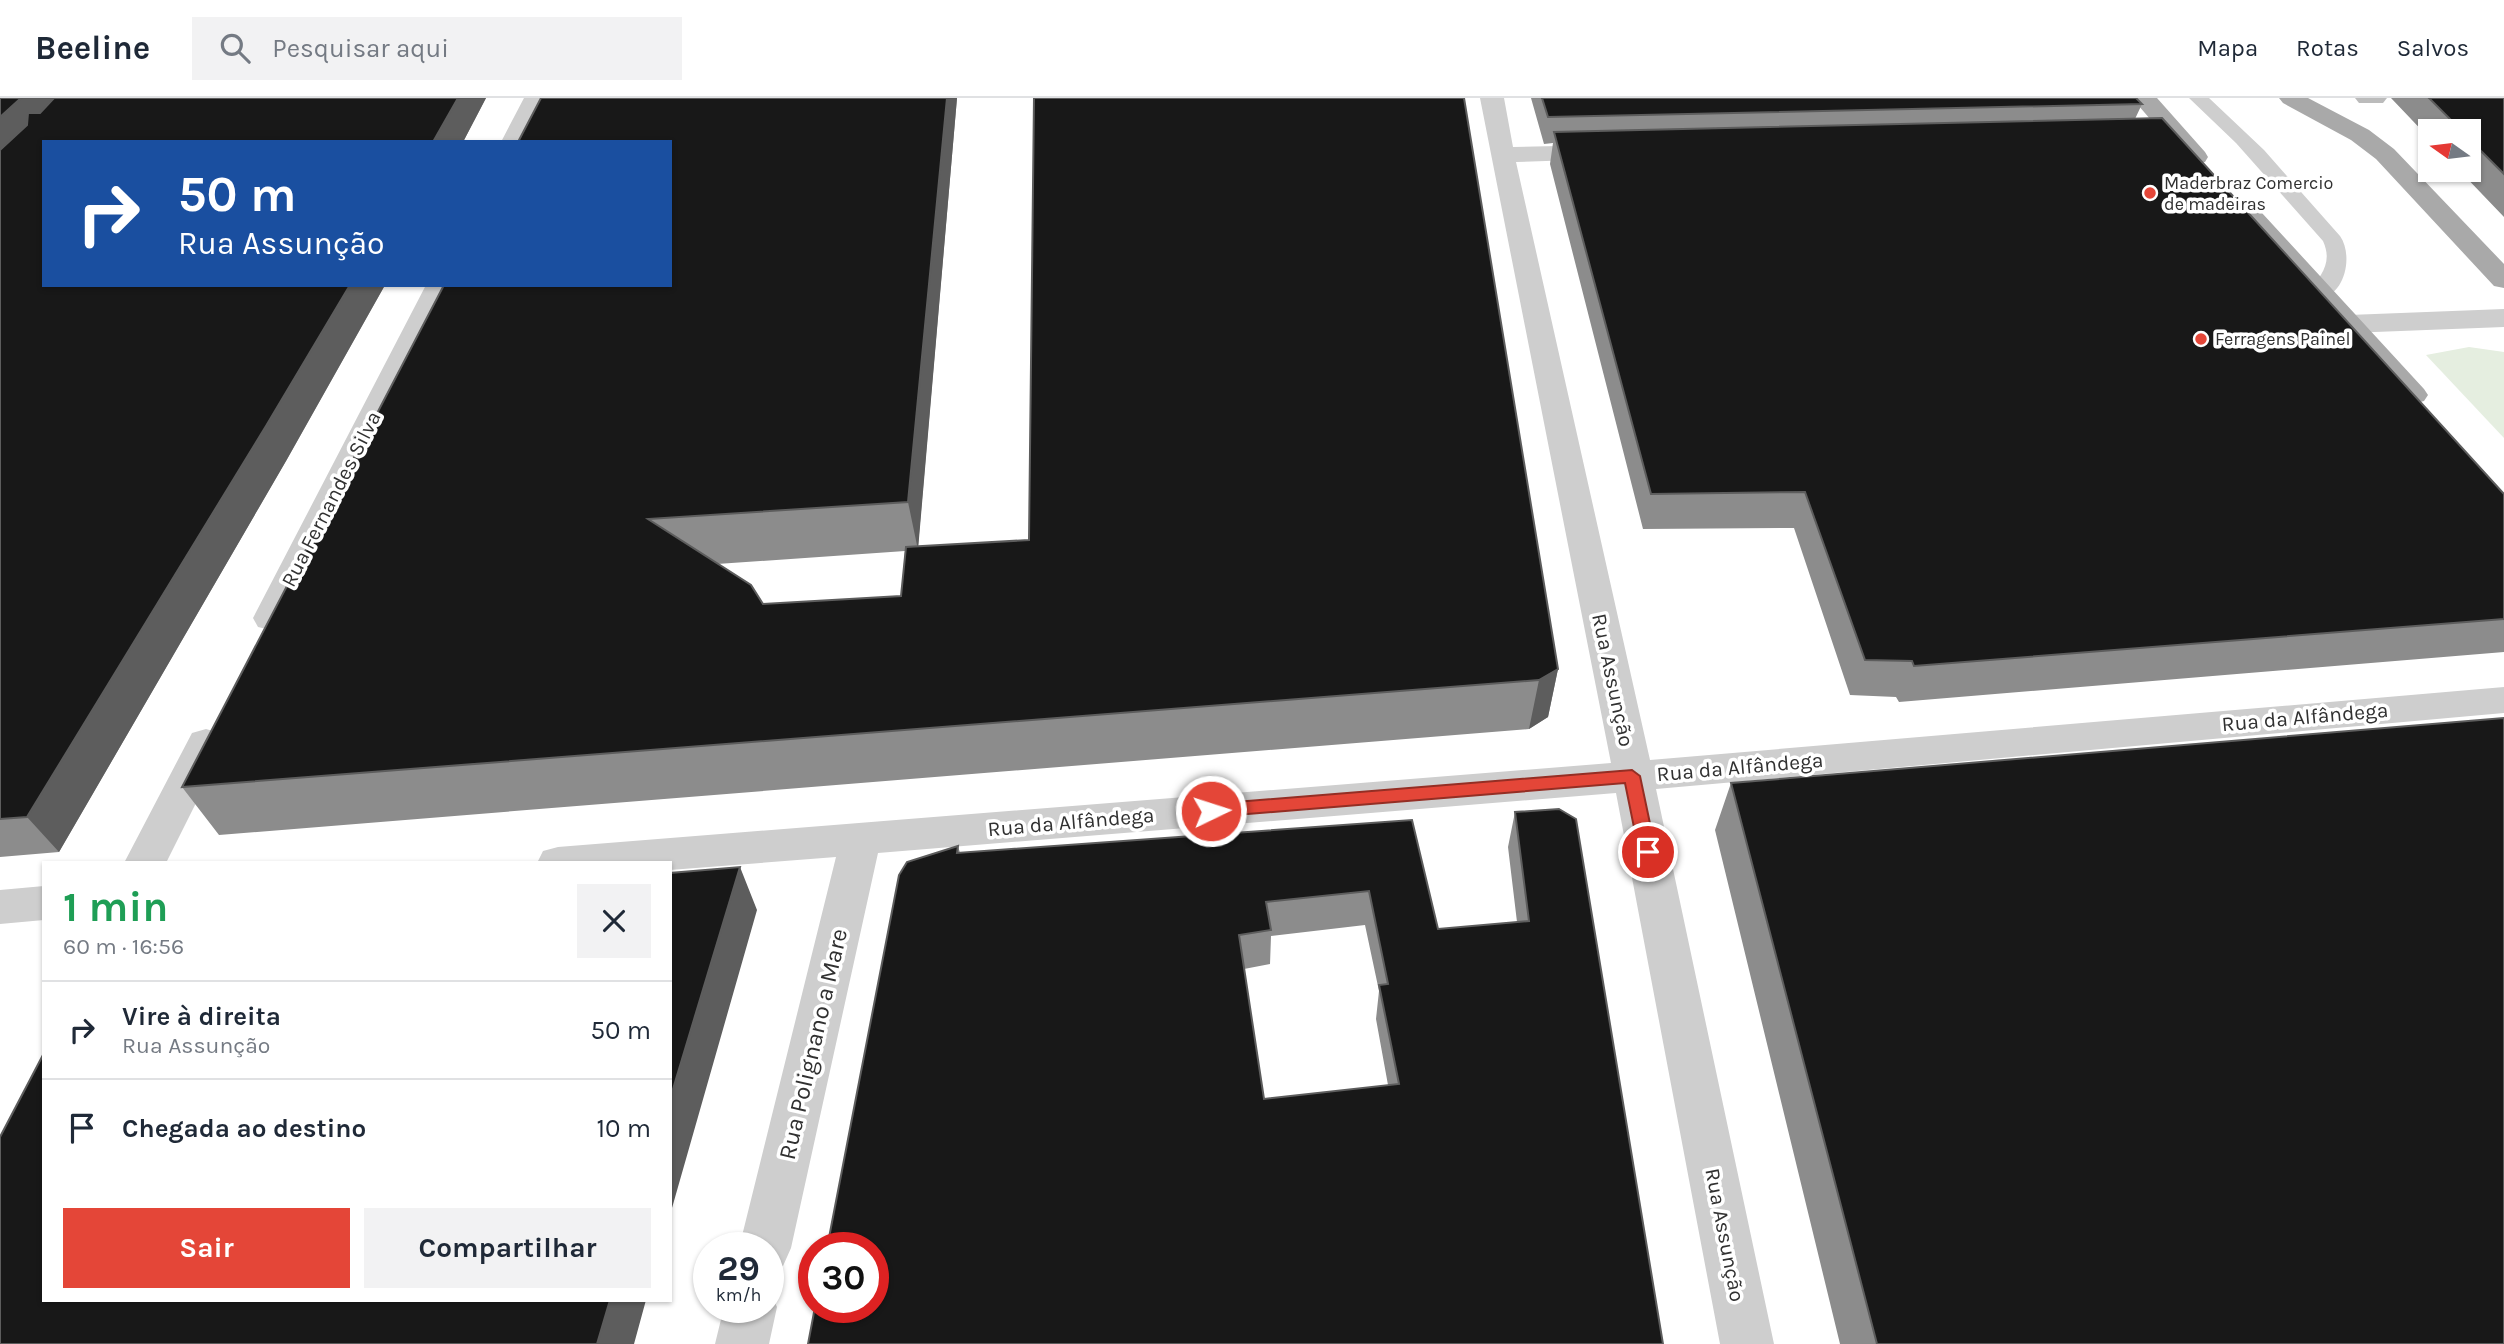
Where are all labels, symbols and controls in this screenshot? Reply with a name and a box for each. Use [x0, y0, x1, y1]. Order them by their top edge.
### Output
search box [192, 17, 682, 80]
text: Beeline [35, 29, 150, 67]
icon: search [216, 29, 254, 67]
text: Pesquisar aqui [272, 33, 449, 64]
text: Mapa [2197, 34, 2258, 62]
text: Rotas [2296, 34, 2359, 62]
text: Salvos [2397, 34, 2469, 62]
north arrow [2418, 119, 2482, 182]
map controls [2418, 119, 2481, 182]
text: 50 m [178, 166, 296, 223]
icon: right [63, 168, 154, 259]
place label: Maderbraz Comercio de madeiras [2164, 172, 2333, 215]
marker: Maderbraz Comercio de madeiras [2142, 185, 2158, 201]
text: Rua Assunção [178, 225, 385, 262]
place label: Ferragens Painel [2215, 328, 2350, 350]
marker: Ferragens Painel [2193, 331, 2209, 347]
street label: Rua Fernandes Silva [276, 407, 386, 591]
street label: Rua Assunção [1587, 611, 1639, 749]
street label: Rua da Alfândega [2221, 698, 2389, 736]
street label: Rua da Alfândega [1656, 748, 1824, 786]
position arrow [1174, 774, 1248, 848]
street label: Rua da Alfândega [987, 803, 1155, 841]
pin [1618, 822, 1678, 882]
icon: arrive [1629, 833, 1667, 871]
text: 1 min [63, 882, 168, 932]
button: close [577, 884, 651, 958]
street label: Rua Polignano a Mare [773, 926, 853, 1162]
text: 60 m · 16:56 [63, 933, 184, 960]
text: Vire à direita [122, 1001, 281, 1032]
icon: right [63, 1011, 101, 1049]
text: 50 m [590, 1015, 651, 1046]
text: Rua Assunção [122, 1032, 270, 1059]
icon: arrive [63, 1109, 101, 1147]
text: Chegada ao destino [122, 1113, 366, 1144]
text: 10 m [596, 1113, 651, 1144]
street label: Rua Assunção [1700, 1166, 1750, 1304]
button: Sair [63, 1208, 350, 1288]
button: Compartilhar [364, 1208, 651, 1288]
speed limit sign: 30 [798, 1232, 889, 1323]
text: 29 [717, 1248, 760, 1289]
text: km/h [716, 1284, 761, 1306]

